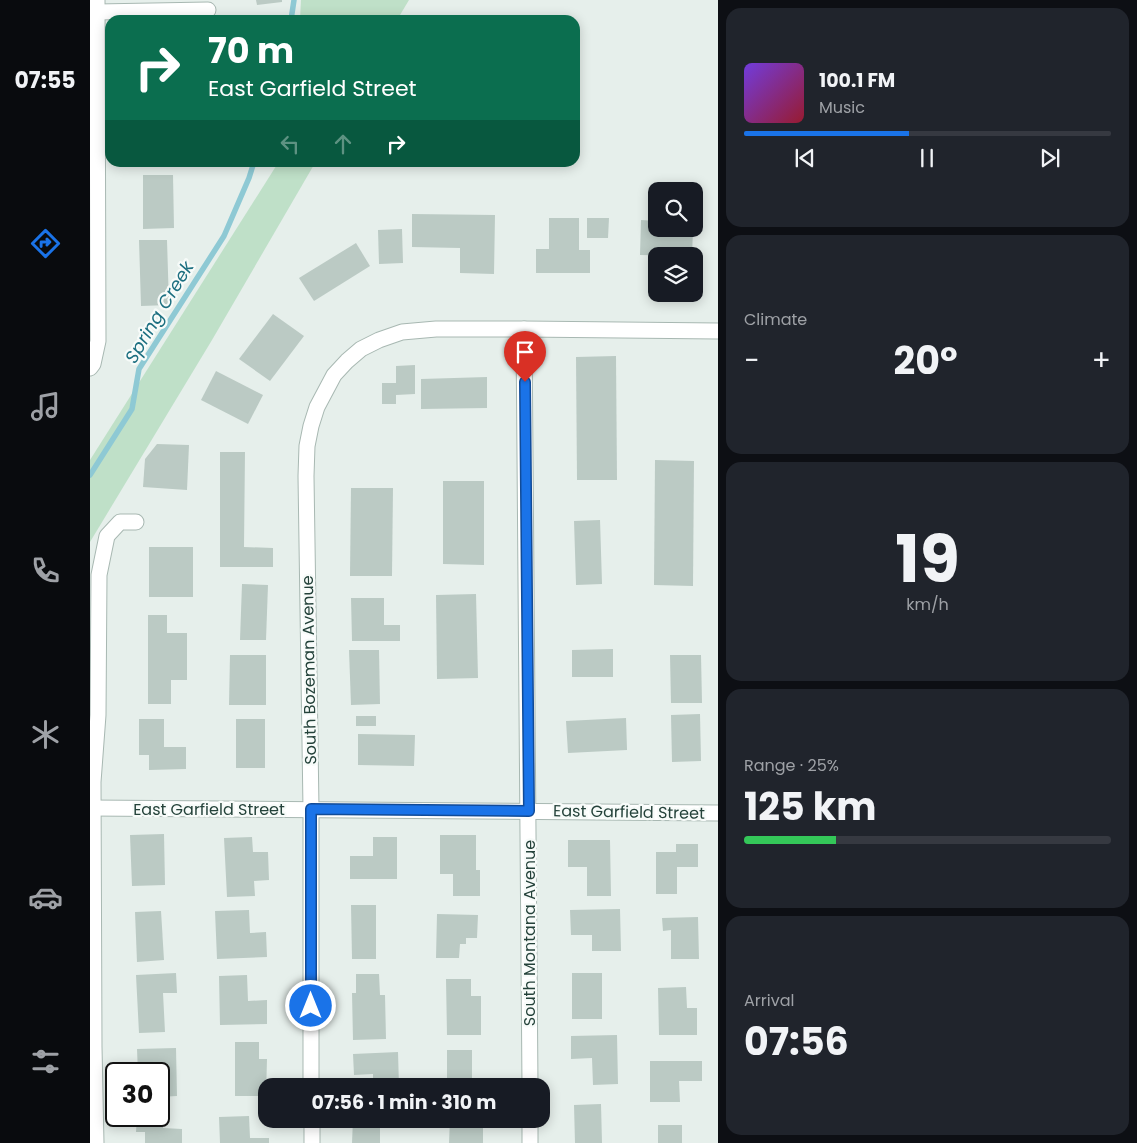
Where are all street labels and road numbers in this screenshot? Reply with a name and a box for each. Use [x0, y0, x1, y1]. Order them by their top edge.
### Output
street label: South Bozeman Avenue [296, 575, 322, 765]
street label: East Garfield Street [133, 798, 285, 821]
street label: East Garfield Street [553, 799, 705, 825]
street label: South Montana Avenue [518, 840, 541, 1026]

